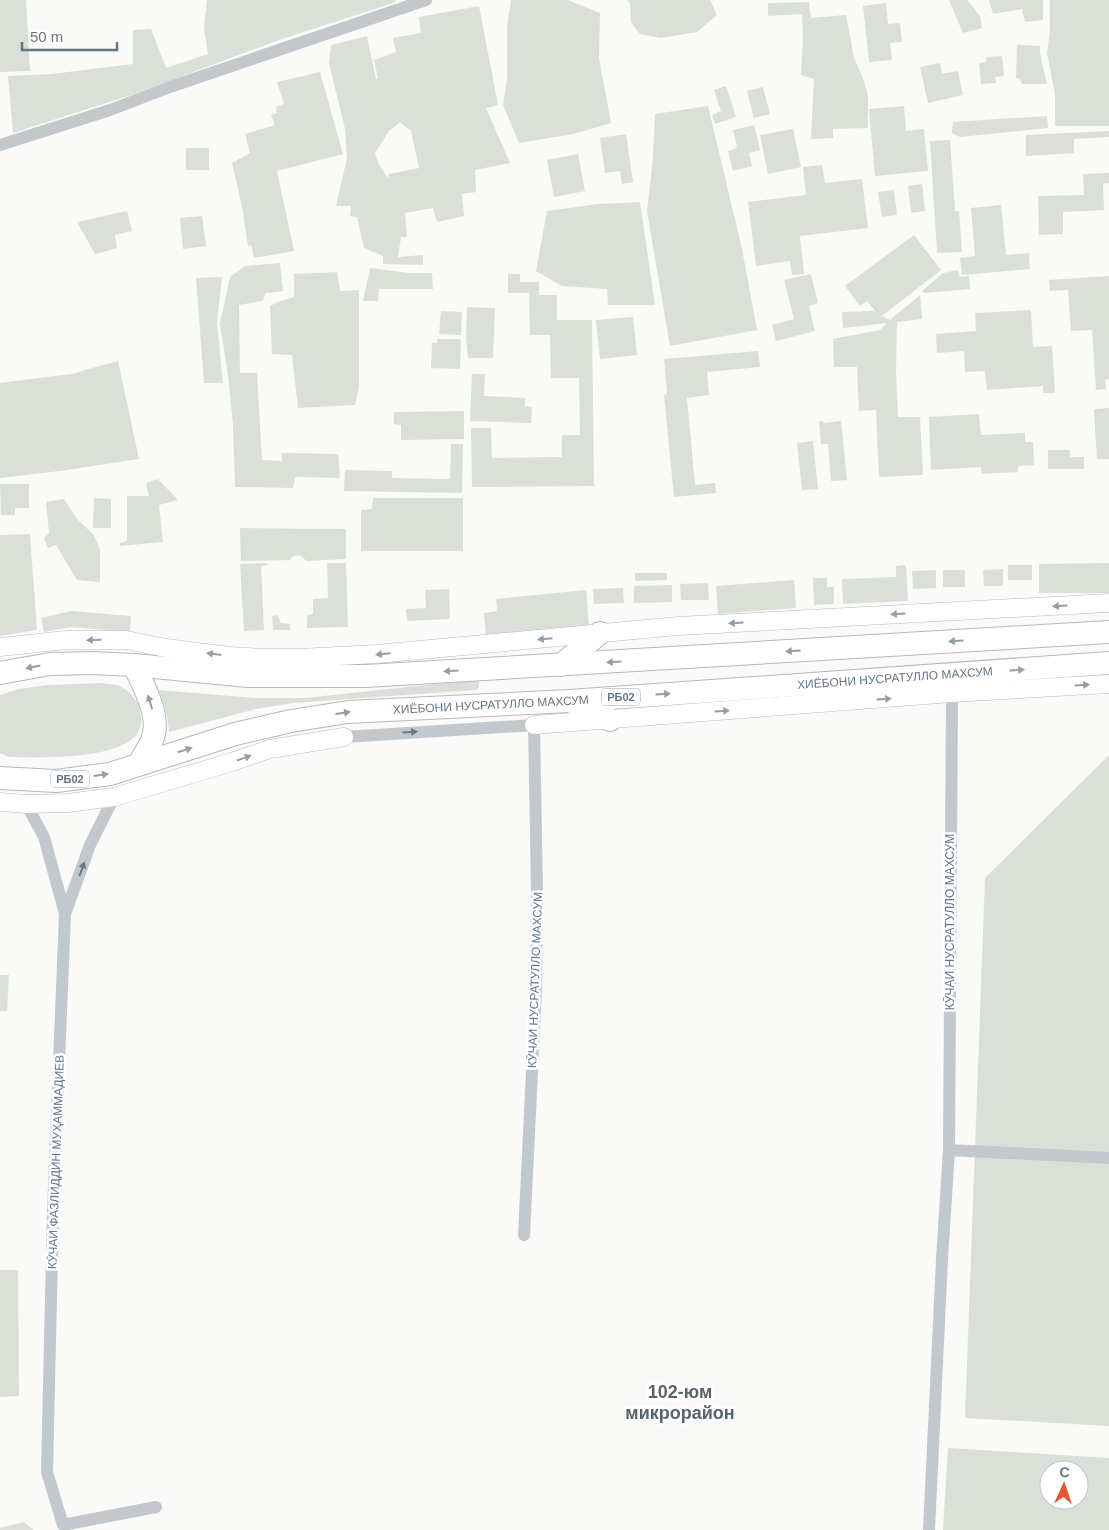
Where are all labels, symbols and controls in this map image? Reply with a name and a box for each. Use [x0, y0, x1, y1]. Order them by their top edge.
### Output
scale bar [22, 20, 118, 52]
text: 50 m [30, 28, 63, 45]
one-way arrow [1052, 602, 1068, 610]
one-way arrow [890, 611, 906, 619]
one-way arrow [728, 619, 744, 627]
one-way arrow [537, 635, 553, 643]
one-way arrow [86, 636, 102, 644]
one-way arrow [947, 637, 963, 645]
one-way arrow [785, 647, 801, 655]
one-way arrow [206, 650, 222, 658]
one-way arrow [375, 650, 391, 658]
one-way arrow [605, 658, 621, 666]
one-way arrow [25, 664, 41, 672]
street label: ХИЁБОНИ НУСРАТУЛЛО МАХСУМ [797, 664, 993, 692]
one-way arrow [1009, 665, 1025, 673]
one-way arrow [443, 668, 459, 676]
one-way arrow [1074, 681, 1090, 689]
road number: РБ02 [602, 689, 640, 706]
one-way arrow [655, 690, 671, 698]
street label: ХИЁБОНИ НУСРАТУЛЛО МАХСУМ [393, 693, 589, 717]
one-way arrow [145, 694, 153, 709]
one-way arrow [877, 694, 893, 702]
one-way arrow [715, 707, 731, 715]
one-way arrow [336, 708, 352, 716]
one-way arrow [402, 728, 418, 736]
one-way arrow [178, 745, 193, 753]
one-way arrow [237, 754, 252, 762]
road number: РБ02 [51, 771, 89, 788]
one-way arrow [93, 771, 109, 779]
street label: КӮЧАИ НУСРАТУЛЛО МАХСУМ [943, 834, 957, 1010]
one-way arrow [79, 861, 86, 876]
street label: КӮЧАИ НУСРАТУЛЛО МАХСУМ [525, 892, 545, 1068]
street label: КӮЧАИ ФАЗЛИДДИН МУҲАММАДИЕВ [45, 1055, 67, 1269]
district label: 102-юм микрорайон [625, 1382, 735, 1423]
north arrow [1039, 1460, 1089, 1510]
text: С [1059, 1464, 1070, 1480]

